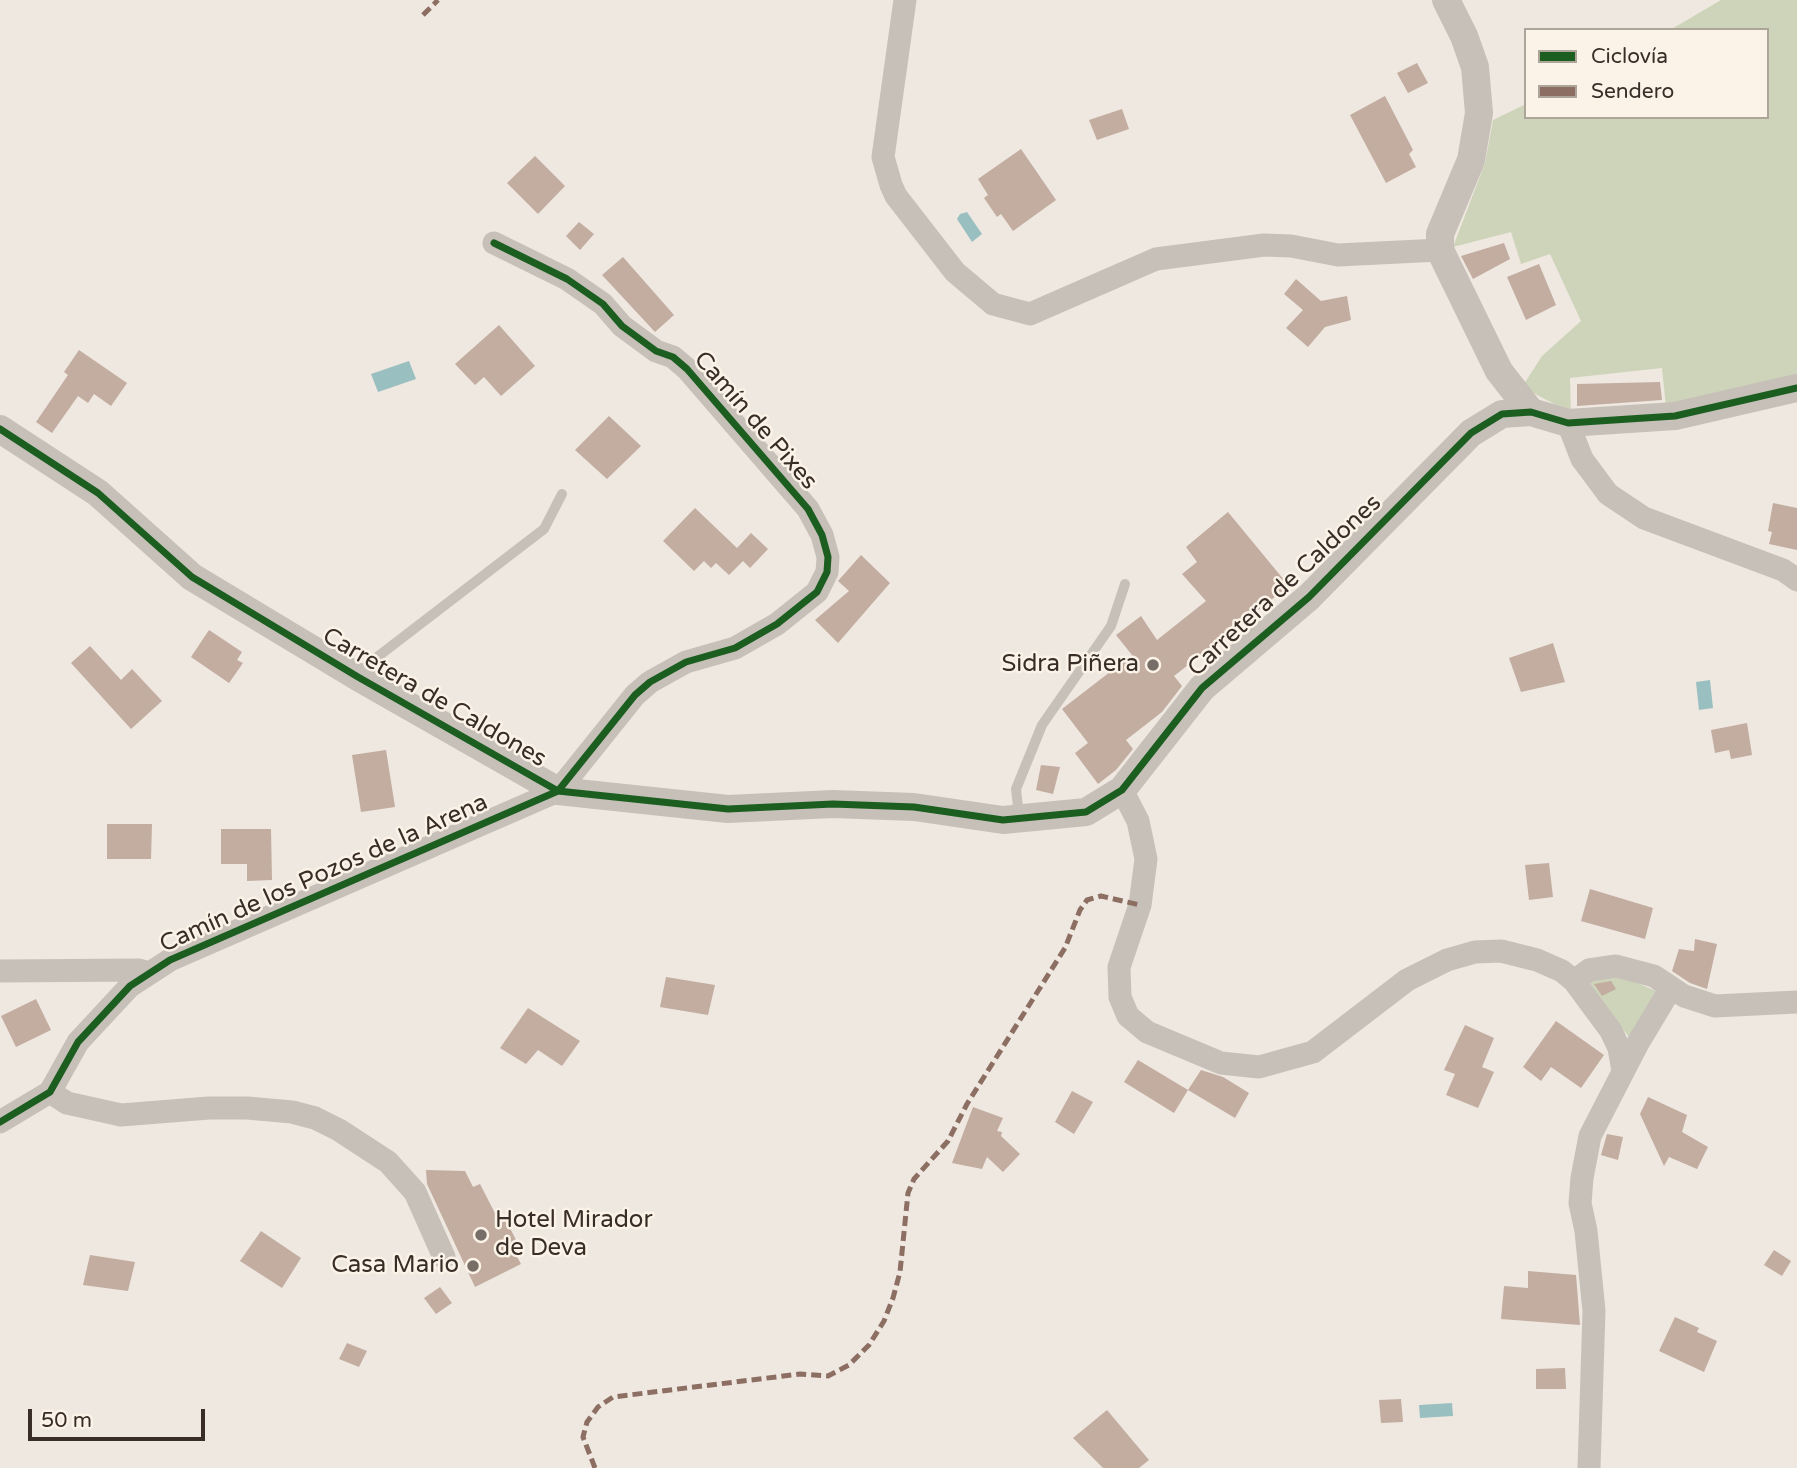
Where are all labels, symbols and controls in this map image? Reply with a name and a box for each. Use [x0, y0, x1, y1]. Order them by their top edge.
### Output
legend [1524, 28, 1769, 119]
text: Ciclovía [1591, 44, 1668, 69]
text: Sendero [1591, 79, 1674, 104]
street label: Camín de Pixes [687, 346, 823, 496]
street label: Carretera de Caldones [1182, 489, 1388, 683]
street label: Carretera de Caldones [317, 622, 551, 774]
place label: Sidra Piñera [1002, 651, 1139, 679]
marker: Sidra Piñera [1145, 657, 1161, 673]
street label: Camín de los Pozos de la Arena [156, 788, 492, 960]
place label: Hotel Mirador de Deva [495, 1207, 653, 1263]
marker: Hotel Mirador de Deva [473, 1227, 489, 1243]
place label: Casa Mario [331, 1252, 459, 1280]
marker: Casa Mario [465, 1258, 481, 1274]
scale bar [32, 1394, 208, 1438]
text: 50 m [41, 1408, 92, 1433]

